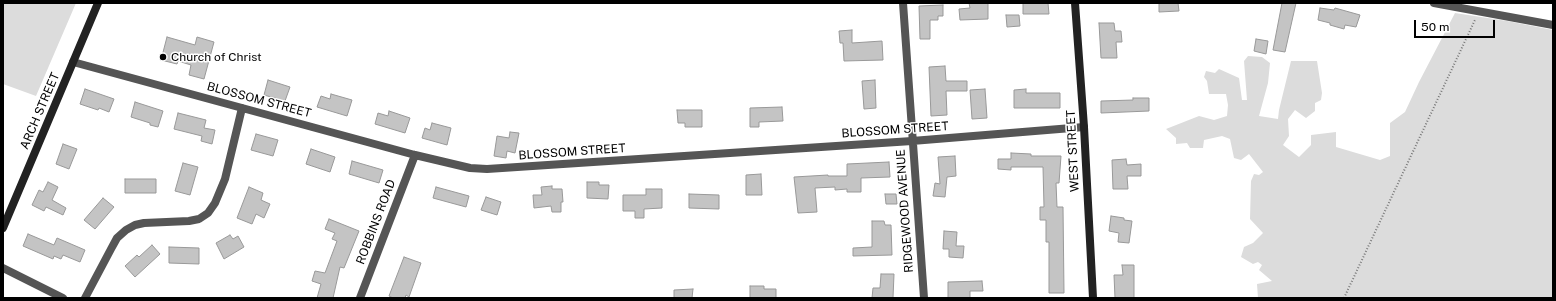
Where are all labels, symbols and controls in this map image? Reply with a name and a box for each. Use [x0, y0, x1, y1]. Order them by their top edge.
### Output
scale bar [1416, 12, 1497, 38]
text: 50 m [1421, 20, 1449, 34]
place label: Church of Christ [171, 50, 262, 64]
marker: Church of Christ [158, 52, 168, 62]
street label: ARCH STREET [17, 70, 63, 152]
street label: BLOSSOM STREET [205, 79, 313, 121]
street label: WEST STREET [1064, 110, 1082, 192]
street label: BLOSSOM STREET [841, 119, 949, 141]
street label: BLOSSOM STREET [518, 141, 626, 163]
street label: RIDGEWOOD AVENUE [894, 149, 916, 273]
street label: ROBBINS ROAD [353, 178, 399, 266]

